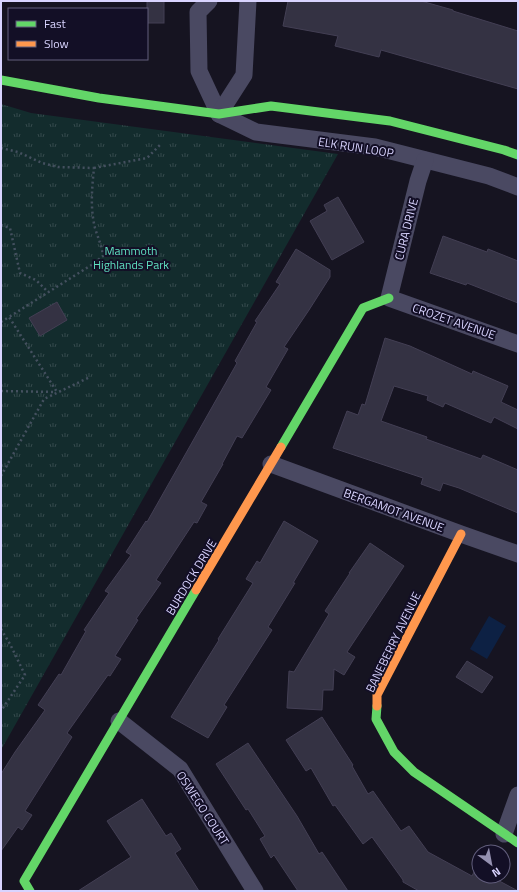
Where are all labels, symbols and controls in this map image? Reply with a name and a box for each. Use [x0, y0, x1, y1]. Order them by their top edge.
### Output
legend [8, 8, 148, 60]
text: Fast [44, 14, 67, 33]
text: Slow [44, 34, 69, 53]
street label: ELK RUN LOOP [317, 132, 395, 162]
street label: CURA DRIVE [389, 196, 423, 262]
park label: Mammoth Highlands Park [93, 241, 169, 274]
street label: CROZET AVENUE [410, 298, 498, 344]
street label: BERGAMOT AVENUE [341, 483, 447, 537]
street label: BURDOCK DRIVE [161, 535, 221, 619]
street label: BANEBERRY AVENUE [360, 588, 426, 695]
street label: OSWEGO COURT [172, 767, 235, 849]
north arrow [471, 844, 511, 884]
text: N [489, 864, 504, 881]

